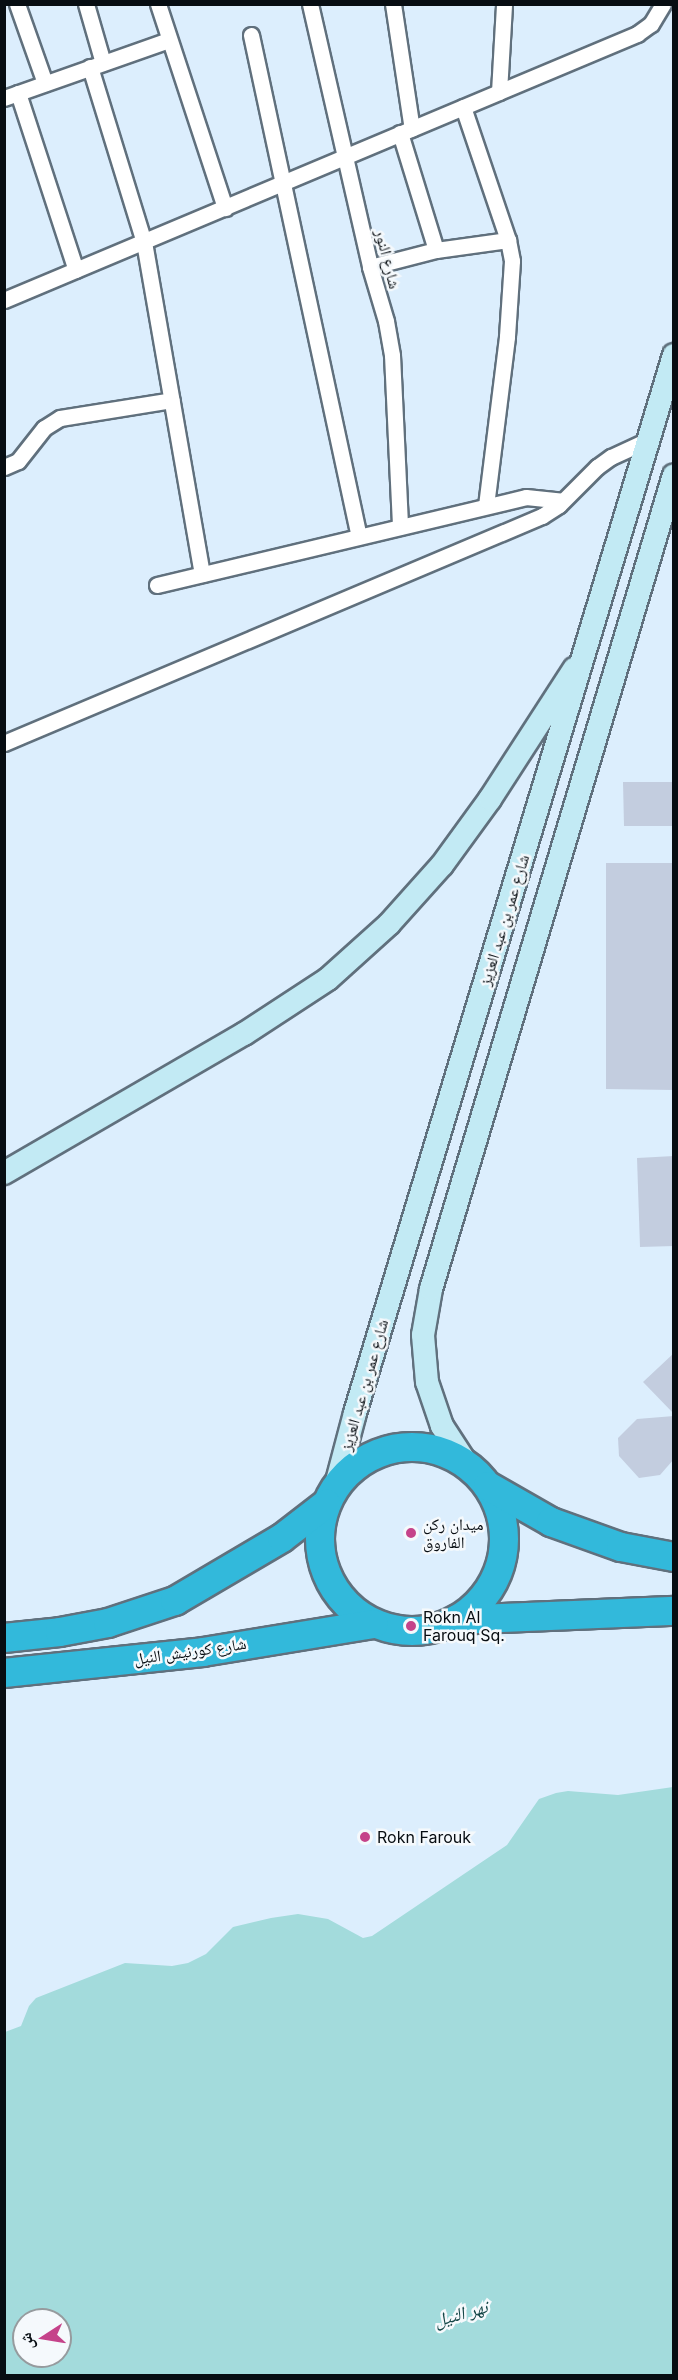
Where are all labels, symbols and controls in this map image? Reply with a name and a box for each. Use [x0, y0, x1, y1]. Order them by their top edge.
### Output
street label: شارع النور [371, 227, 405, 291]
street label: شارع عمر بن عبد العزيز [475, 852, 533, 988]
street label: شارع عمر بن عبد العزيز [336, 1317, 392, 1453]
place label: ميدان ركن الفاروق [423, 1514, 483, 1552]
marker: ميدان ركن الفاروق [404, 1526, 418, 1540]
place label: Rokn Al Farouq Sq. [423, 1607, 505, 1645]
marker: Rokn Al Farouq Sq. [404, 1619, 418, 1633]
street label: شارع كورنيش النيل [133, 1634, 247, 1668]
place label: Rokn Farouk [377, 1827, 471, 1847]
marker: Rokn Farouk [358, 1830, 372, 1844]
water label: نهر النيل [432, 2296, 490, 2332]
north arrow [12, 2308, 72, 2368]
text: ش [15, 2331, 38, 2352]

